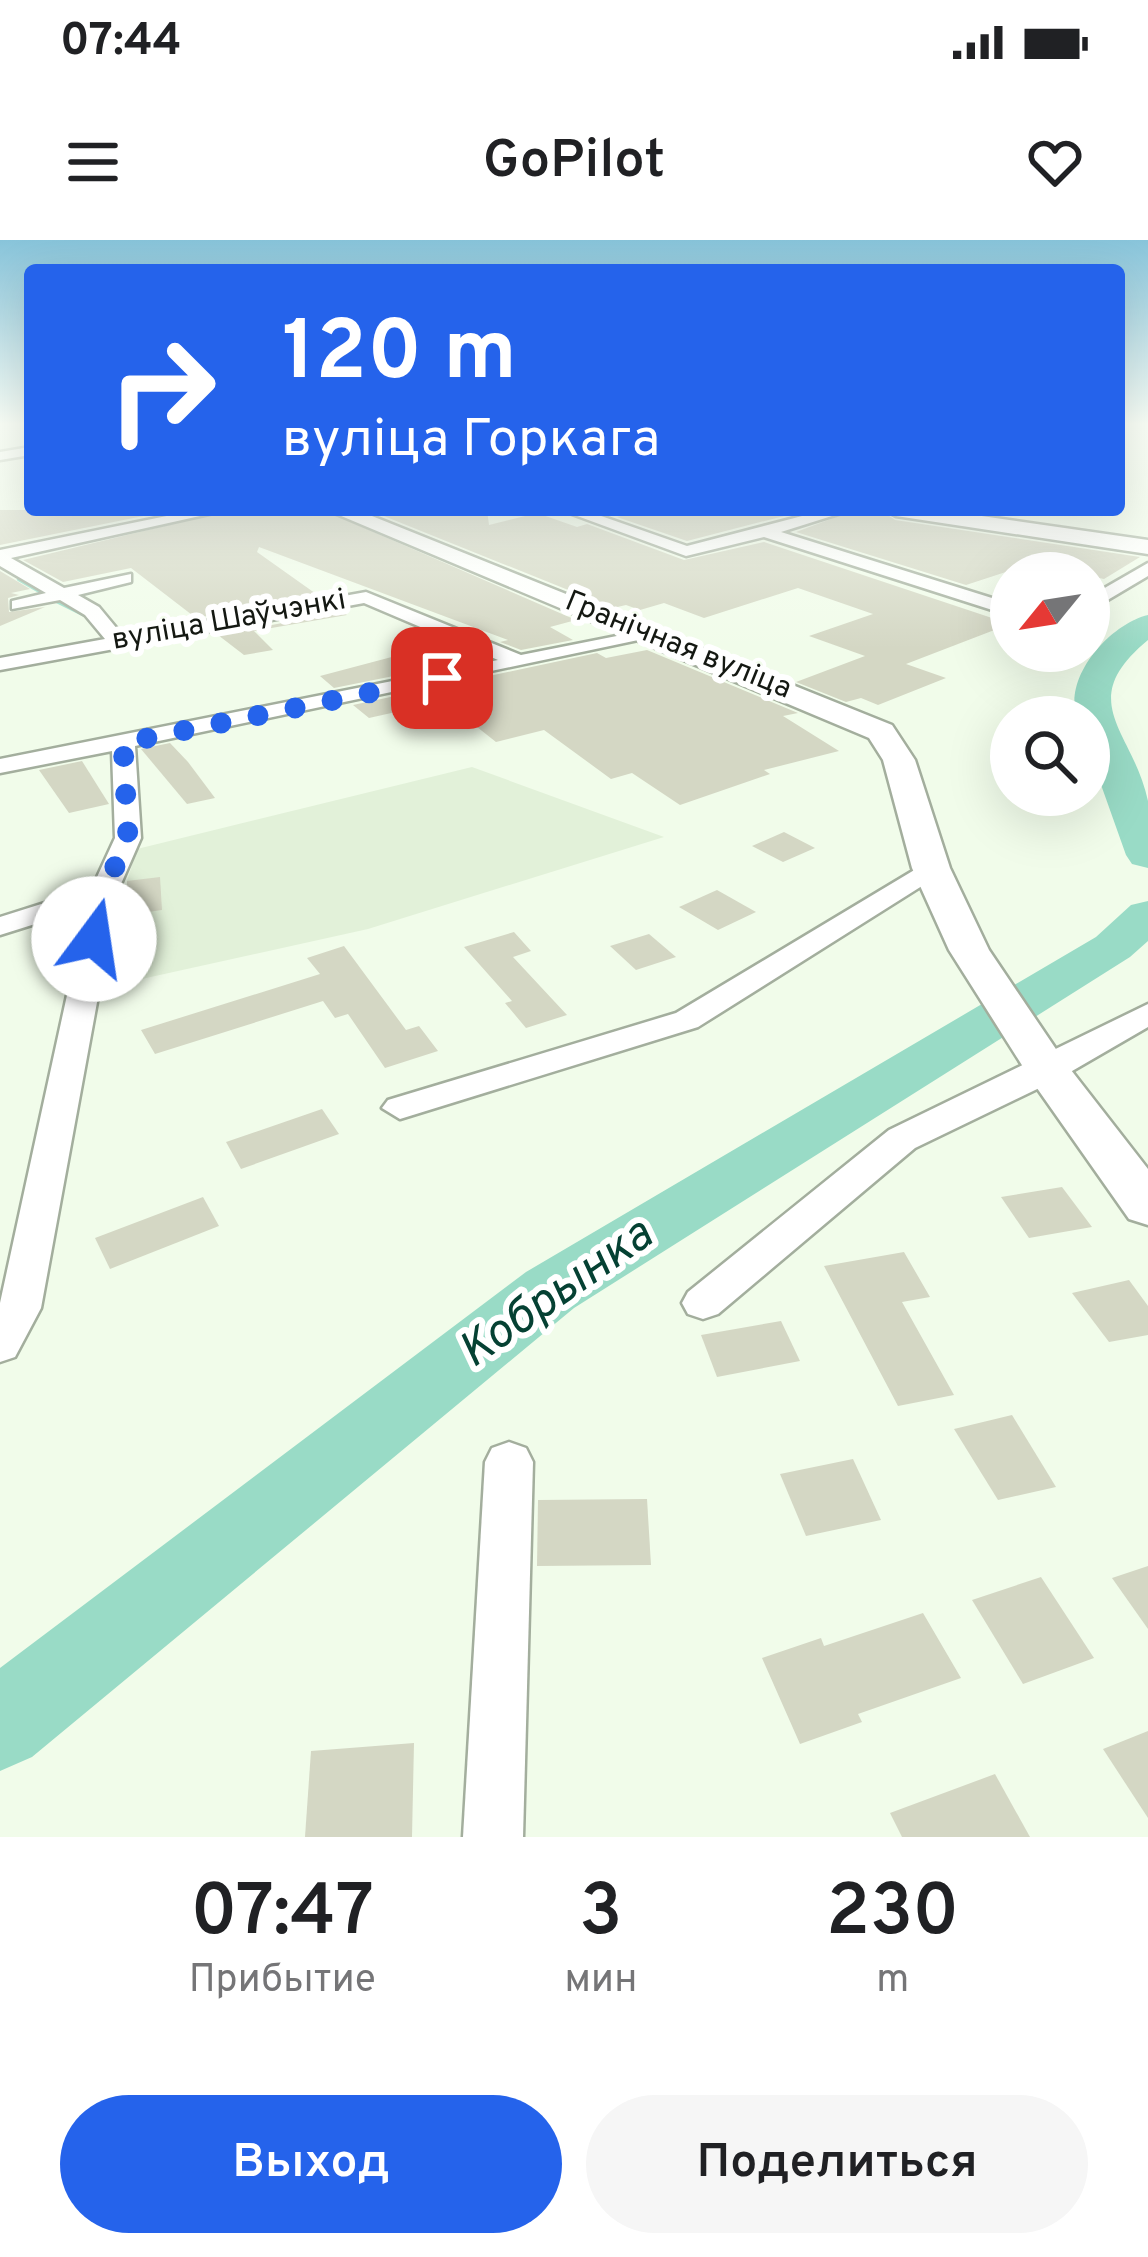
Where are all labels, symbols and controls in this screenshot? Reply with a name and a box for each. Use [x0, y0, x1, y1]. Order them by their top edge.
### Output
text: 07:44 [60, 14, 182, 71]
text: GoPilot [483, 128, 665, 197]
icon: menu [60, 129, 126, 195]
icon: heart [1022, 129, 1088, 195]
text: 120 m [282, 303, 517, 409]
icon: right [84, 312, 240, 468]
text: вуліца Горкага [282, 407, 660, 476]
north arrow [990, 552, 1110, 672]
map controls [990, 552, 1110, 816]
street label: вуліца Шаўчэнкі [109, 582, 349, 660]
street label: Гранічная вуліца [559, 584, 797, 708]
pin [391, 627, 493, 729]
icon: arrive [409, 645, 475, 711]
button: search [990, 696, 1110, 816]
position arrow [31, 876, 157, 1002]
water label: Кобрынка [448, 1206, 666, 1384]
text: 07:47 [190, 1869, 374, 1961]
text: 3 [579, 1869, 623, 1961]
text: 230 [826, 1869, 959, 1961]
text: Прибытие [189, 1957, 376, 2006]
text: мин [565, 1957, 637, 2006]
text: m [876, 1957, 909, 2006]
button: Выход [60, 2095, 562, 2233]
button: Поделиться [586, 2095, 1088, 2233]

